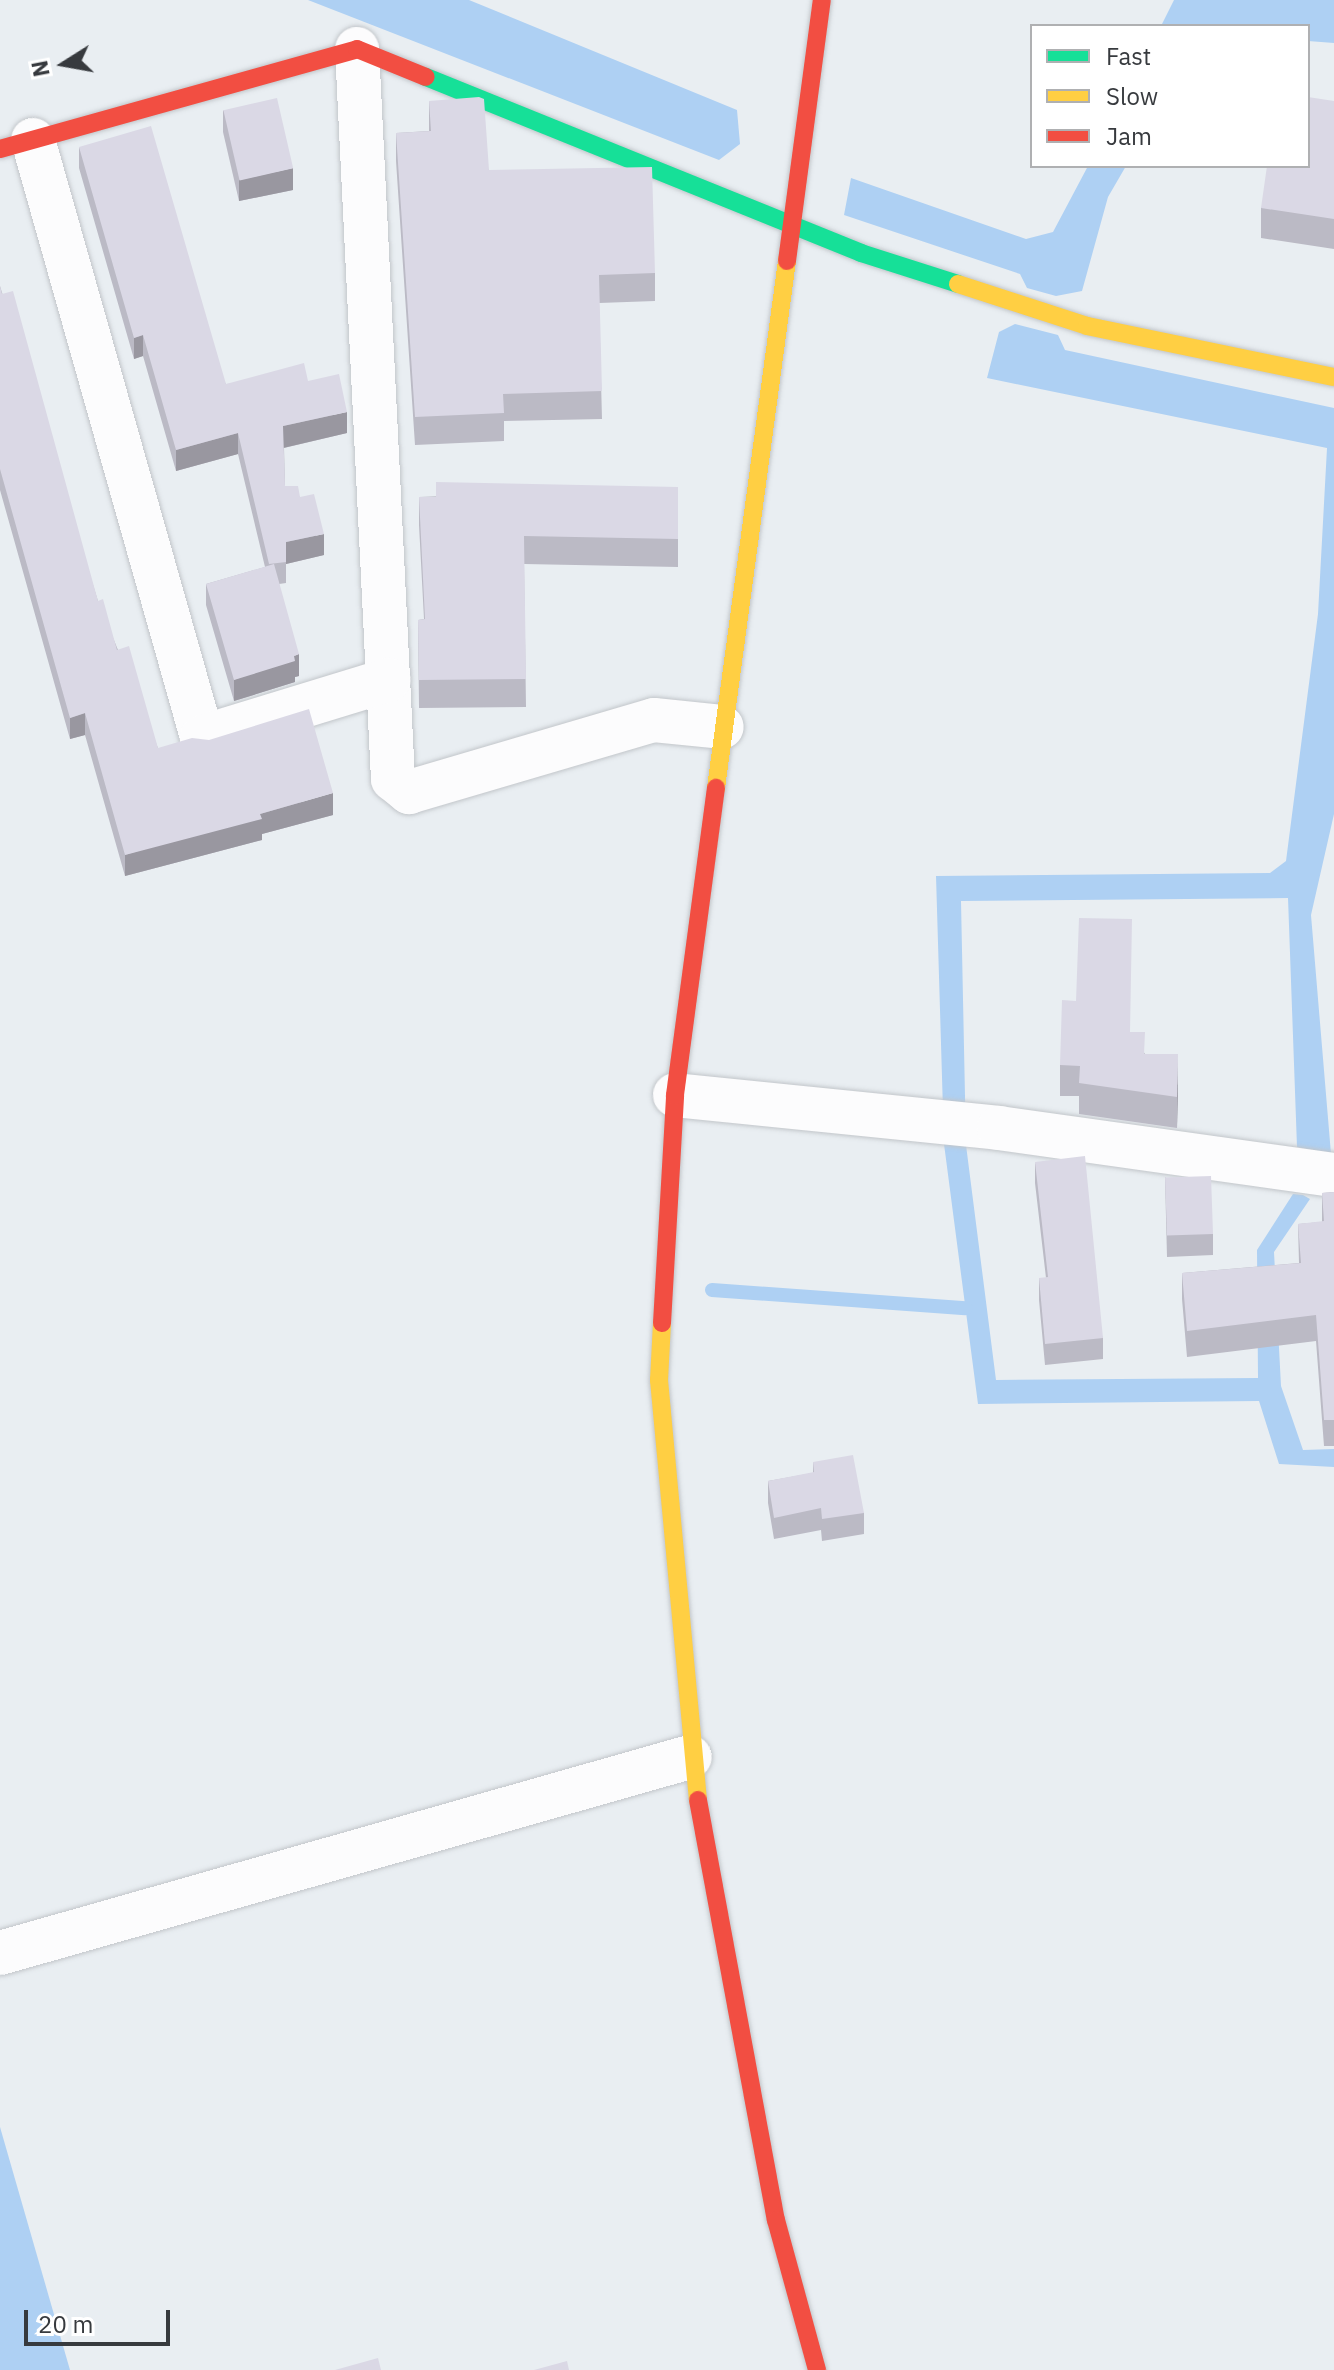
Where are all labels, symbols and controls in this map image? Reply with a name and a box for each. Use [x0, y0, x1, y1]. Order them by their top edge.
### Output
north arrow [24, 24, 104, 104]
legend [1030, 24, 1310, 168]
text: Fast [1106, 40, 1151, 72]
text: N [24, 58, 56, 79]
text: Slow [1106, 80, 1158, 112]
text: Jam [1106, 120, 1152, 152]
scale bar [28, 2294, 174, 2344]
text: 20 m [38, 2308, 93, 2340]

